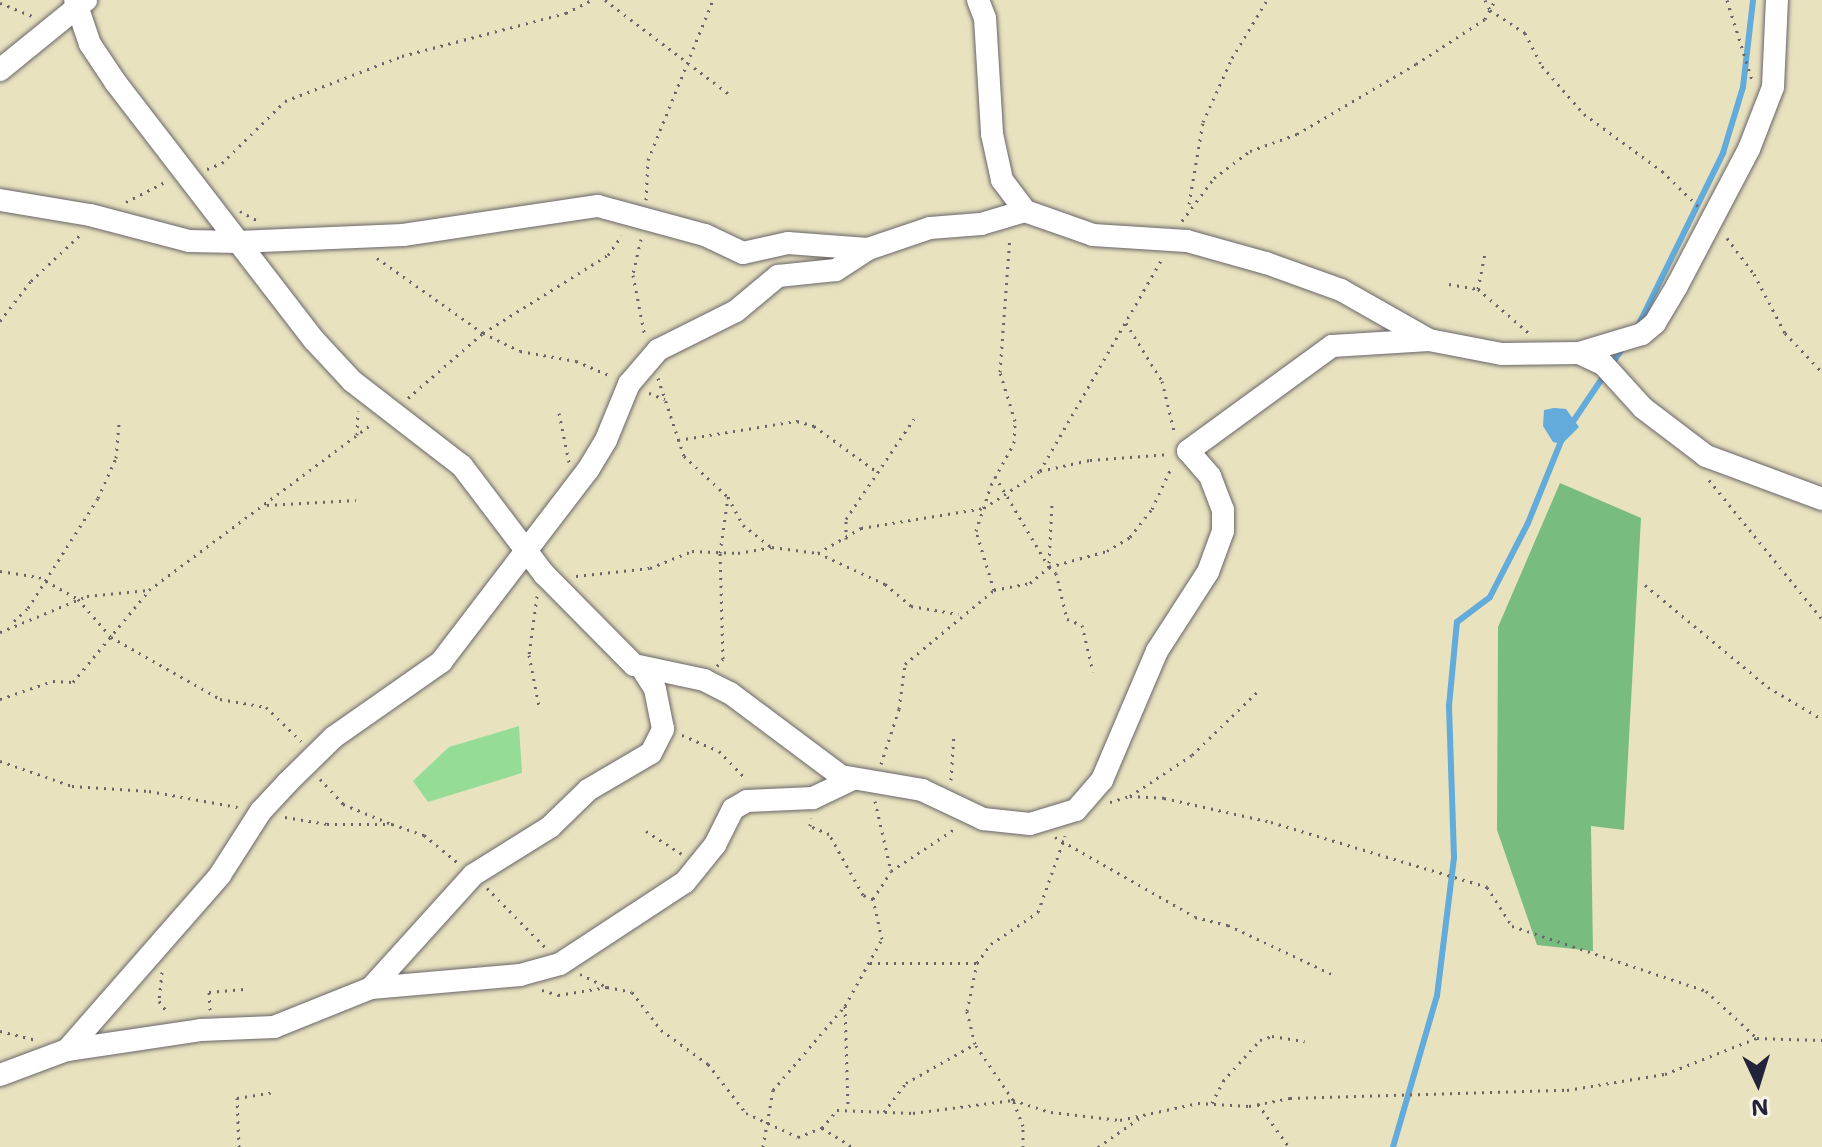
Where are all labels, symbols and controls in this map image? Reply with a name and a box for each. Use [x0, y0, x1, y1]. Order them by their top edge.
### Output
north arrow [1718, 1043, 1798, 1123]
text: N [1750, 1092, 1769, 1123]

